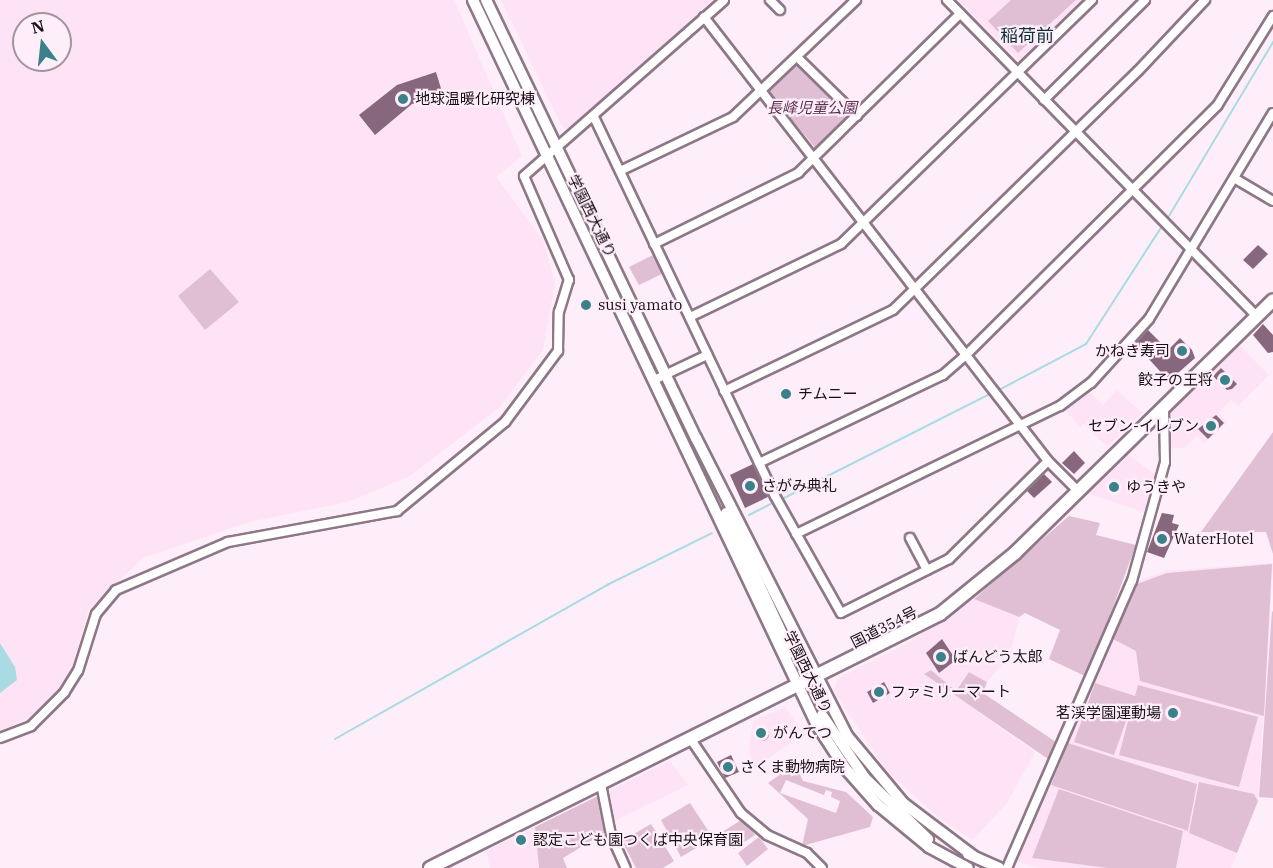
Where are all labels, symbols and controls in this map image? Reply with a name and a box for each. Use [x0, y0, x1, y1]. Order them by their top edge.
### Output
north arrow [12, 12, 72, 72]
text: N [29, 15, 47, 38]
district label: 稲荷前 [1000, 25, 1054, 47]
place label: 地球温暖化研究棟 [415, 90, 535, 108]
marker: 地球温暖化研究棟 [396, 92, 410, 106]
park label: 長峰児童公園 [767, 99, 857, 117]
street label: 学園西大通り [564, 172, 620, 260]
place label: susi yamato [598, 296, 682, 314]
marker: susi yamato [579, 298, 593, 312]
place label: かねき寿司 [1095, 342, 1170, 360]
marker: かねき寿司 [1175, 344, 1189, 358]
place label: 餃子の王将 [1138, 371, 1213, 389]
marker: 餃子の王将 [1218, 373, 1232, 387]
place label: チムニー [798, 385, 858, 403]
marker: チムニー [779, 387, 793, 401]
place label: セブン-イレブン [1088, 417, 1199, 435]
marker: セブン-イレブン [1204, 419, 1218, 433]
place label: さがみ典礼 [762, 477, 837, 495]
place label: ゆうきや [1126, 478, 1186, 496]
marker: さがみ典礼 [743, 479, 757, 493]
marker: ゆうきや [1107, 480, 1121, 494]
place label: WaterHotel [1174, 530, 1254, 548]
marker: WaterHotel [1155, 532, 1169, 546]
street label: 国道354号 [848, 603, 920, 651]
street label: 学園西大通り [780, 628, 836, 716]
place label: ばんどう太郎 [953, 648, 1043, 666]
marker: ばんどう太郎 [934, 650, 948, 664]
place label: ファミリーマート [891, 683, 1011, 701]
marker: ファミリーマート [872, 685, 886, 699]
place label: 茗渓学園運動場 [1056, 704, 1161, 722]
marker: 茗渓学園運動場 [1166, 706, 1180, 720]
place label: がんてつ [773, 724, 833, 742]
marker: がんてつ [754, 726, 768, 740]
place label: さくま動物病院 [740, 758, 845, 776]
marker: さくま動物病院 [721, 760, 735, 774]
place label: 認定こども園つくば中央保育園 [533, 831, 743, 849]
marker: 認定こども園つくば中央保育園 [514, 833, 528, 847]

